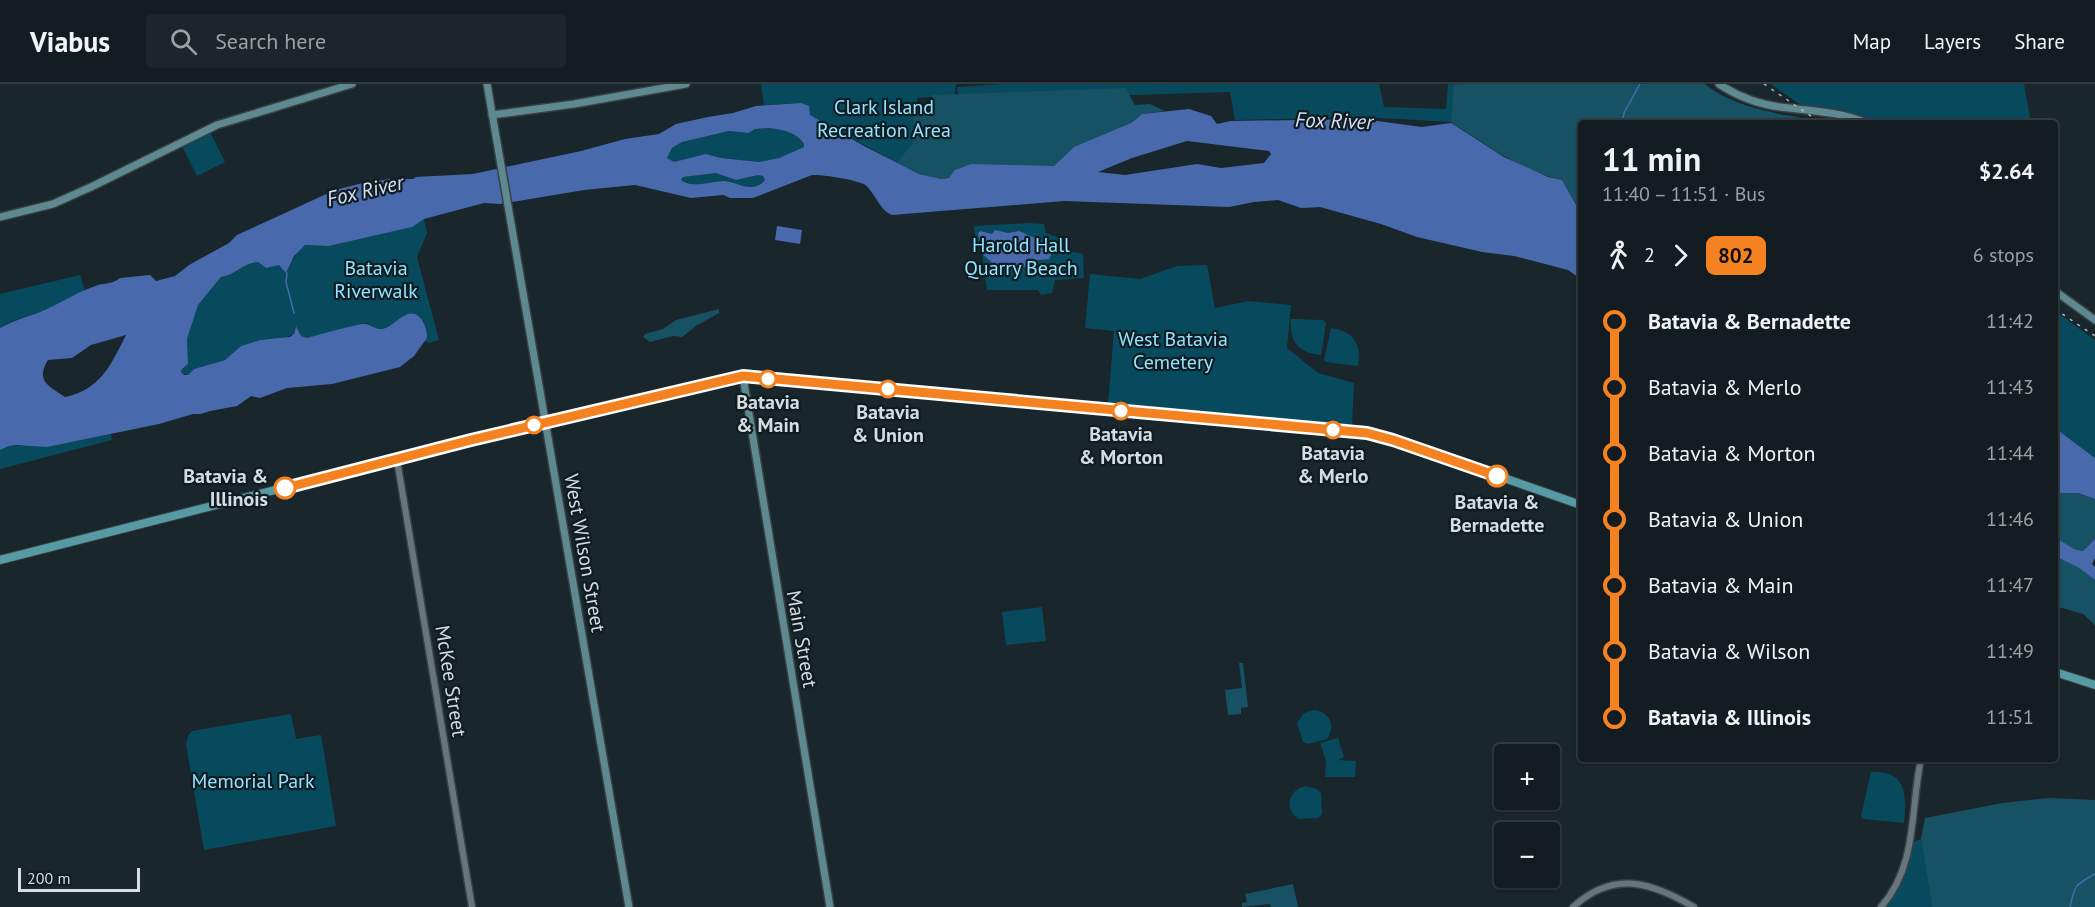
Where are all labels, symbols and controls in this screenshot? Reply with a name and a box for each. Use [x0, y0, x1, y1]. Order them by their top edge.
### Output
search box [146, 14, 566, 68]
text: Viabus [30, 23, 110, 60]
icon: search [167, 25, 200, 58]
text: Search here [215, 27, 326, 55]
text: Map [1853, 28, 1891, 55]
text: Layers [1924, 28, 1981, 55]
text: Share [2014, 28, 2065, 55]
park label: Clark Island Recreation Area [817, 94, 951, 143]
water label: Fox River [1295, 106, 1376, 135]
text: 11 min [1602, 137, 1701, 180]
text: $2.64 [1979, 157, 2034, 185]
water label: Fox River [324, 168, 408, 212]
text: 11:40 – 11:51 · Bus [1602, 181, 1766, 207]
park label: Harold Hall Quarry Beach [964, 232, 1078, 281]
icon: walk [1602, 239, 1635, 272]
icon: forward [1664, 239, 1697, 272]
text: 2 [1644, 242, 1655, 268]
text: 802 [1718, 242, 1754, 269]
text: 6 stops [1973, 242, 2034, 268]
park label: Batavia Riverwalk [334, 255, 418, 304]
text: Batavia & Bernadette [1648, 307, 1851, 335]
text: 11:42 [1986, 308, 2034, 334]
park label: West Batavia Cemetery [1118, 326, 1228, 375]
marker: Batavia & Main [759, 370, 777, 388]
text: Batavia & Merlo [1648, 373, 1801, 401]
text: 11:43 [1986, 374, 2034, 400]
marker: Batavia & Union [879, 380, 897, 398]
place label: Batavia & Main [736, 389, 800, 438]
place label: Batavia & Union [852, 399, 924, 448]
marker: Batavia & Morton [1112, 402, 1130, 420]
unlabelled marker [525, 416, 543, 434]
place label: Batavia & Morton [1079, 421, 1163, 470]
marker: Batavia & Merlo [1324, 421, 1342, 439]
text: Batavia & Morton [1648, 439, 1816, 467]
place label: Batavia & Merlo [1297, 440, 1369, 489]
text: 11:44 [1986, 440, 2034, 466]
place label: Batavia & Illinois [183, 463, 268, 512]
marker: Batavia & Bernadette [1486, 465, 1508, 487]
street label: West Wilson Street [558, 472, 612, 634]
marker: Batavia & Illinois [274, 477, 296, 499]
place label: Batavia & Bernadette [1450, 489, 1544, 538]
text: Batavia & Union [1648, 505, 1803, 533]
text: 11:46 [1986, 506, 2034, 532]
text: Batavia & Main [1648, 571, 1793, 599]
text: 11:47 [1986, 572, 2034, 598]
street label: Main Street [781, 588, 823, 690]
street label: McKee Street [429, 623, 473, 739]
text: Batavia & Wilson [1648, 637, 1810, 665]
text: 11:49 [1986, 638, 2034, 664]
text: Batavia & Illinois [1648, 703, 1811, 731]
text: 11:51 [1986, 704, 2034, 730]
map controls [1494, 744, 1560, 888]
button: + [1494, 744, 1560, 810]
park label: Memorial Park [192, 768, 315, 794]
button: − [1494, 822, 1560, 888]
scale bar [18, 865, 140, 892]
text: 200 m [27, 868, 70, 888]

